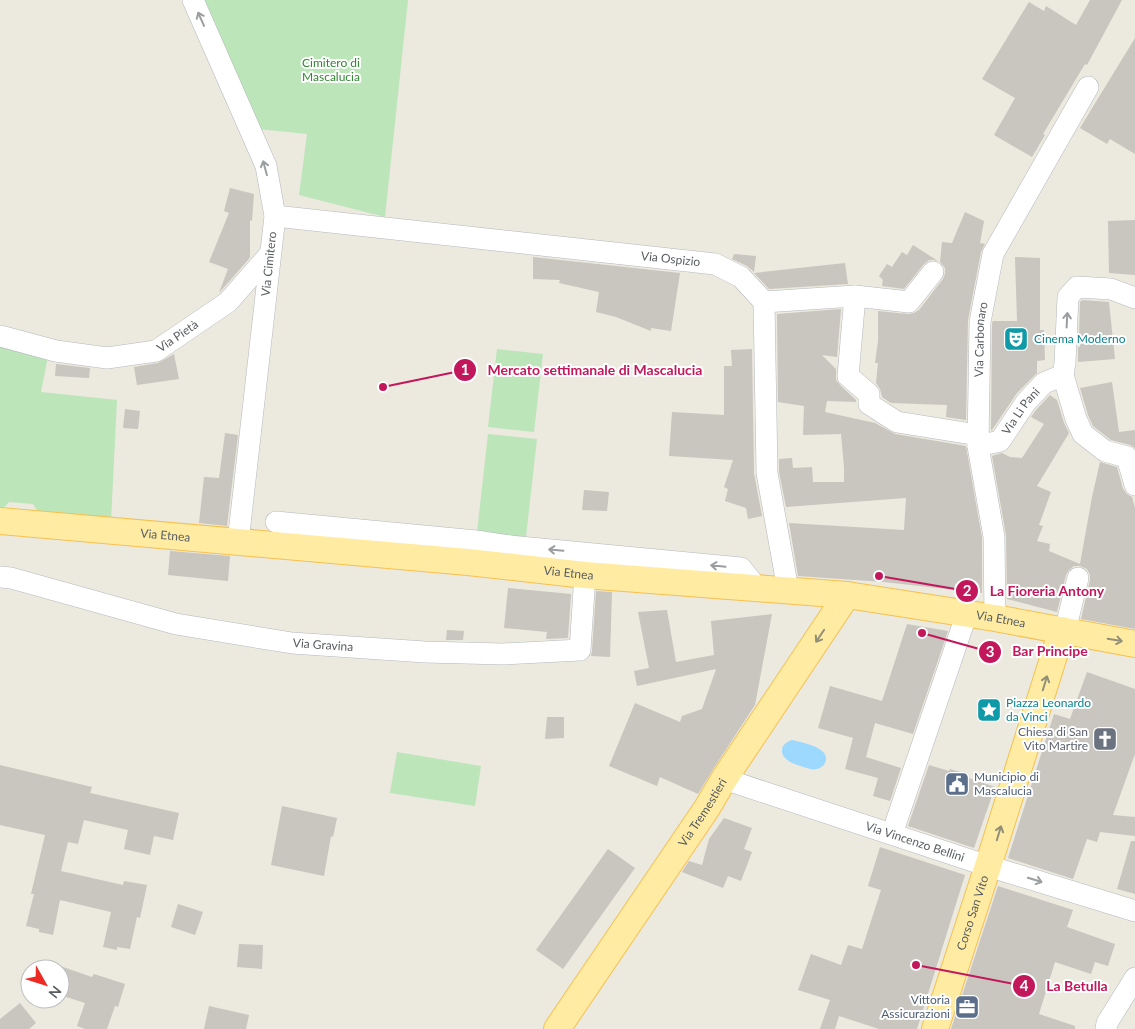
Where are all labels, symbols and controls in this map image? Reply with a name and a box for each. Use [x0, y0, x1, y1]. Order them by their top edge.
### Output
one-way arrow [196, 12, 206, 27]
park label: Cimitero di Mascalucia [302, 55, 360, 84]
one-way arrow [260, 160, 270, 176]
street label: Via Cimitero [258, 231, 279, 297]
street label: Via Ospizio [640, 248, 701, 269]
street label: Via Carbonaro [971, 300, 991, 377]
one-way arrow [1063, 312, 1072, 328]
street label: Via Pietà [154, 317, 201, 355]
theatre icon: Cinema Moderno [1003, 326, 1029, 352]
place label: Cinema Moderno [1034, 331, 1126, 346]
callout: Mercato settimanale di Mascalucia [453, 356, 713, 385]
text: 1 [461, 360, 469, 378]
text: Mercato settimanale di Mascalucia [488, 361, 702, 378]
street label: Via Li Pani [998, 384, 1043, 437]
street label: Via Etnea [140, 525, 191, 545]
one-way arrow [549, 545, 565, 555]
one-way arrow [710, 561, 726, 570]
street label: Via Etnea [543, 562, 594, 583]
callout: La Fioreria Antony [955, 577, 1115, 606]
text: 2 [963, 581, 972, 599]
text: La Fioreria Antony [990, 582, 1105, 599]
street label: Via Etnea [975, 607, 1027, 631]
one-way arrow [814, 629, 825, 643]
street label: Via Gravina [292, 635, 354, 654]
one-way arrow [1107, 636, 1123, 646]
callout: Bar Principe [977, 637, 1098, 666]
text: 3 [986, 642, 994, 660]
text: Bar Principe [1012, 642, 1088, 659]
one-way arrow [1041, 676, 1051, 692]
place label: Piazza Leonardo da Vinci [1006, 695, 1091, 724]
place icon: Piazza Leonardo da Vinci [976, 697, 1002, 723]
place label: Chiesa di San Vito Martire [1018, 724, 1088, 753]
church icon: Chiesa di San Vito Martire [1092, 726, 1118, 752]
place label: Municipio di Mascalucia [974, 769, 1039, 798]
public building icon: Municipio di Mascalucia [944, 771, 970, 797]
street label: Via Tremestieri [675, 775, 730, 849]
street label: Via Vincenzo Bellini [864, 818, 967, 865]
one-way arrow [994, 825, 1004, 841]
street label: Corso San Vito [953, 873, 992, 952]
one-way arrow [1027, 876, 1042, 885]
north arrow [20, 959, 70, 1009]
callout: La Betulla [1011, 971, 1118, 1000]
text: 4 [1020, 976, 1029, 994]
text: La Betulla [1046, 977, 1108, 994]
text: N [45, 983, 65, 1002]
place label: Vittoria Assicurazioni [881, 992, 950, 1021]
office icon: Vittoria Assicurazioni [954, 994, 980, 1020]

